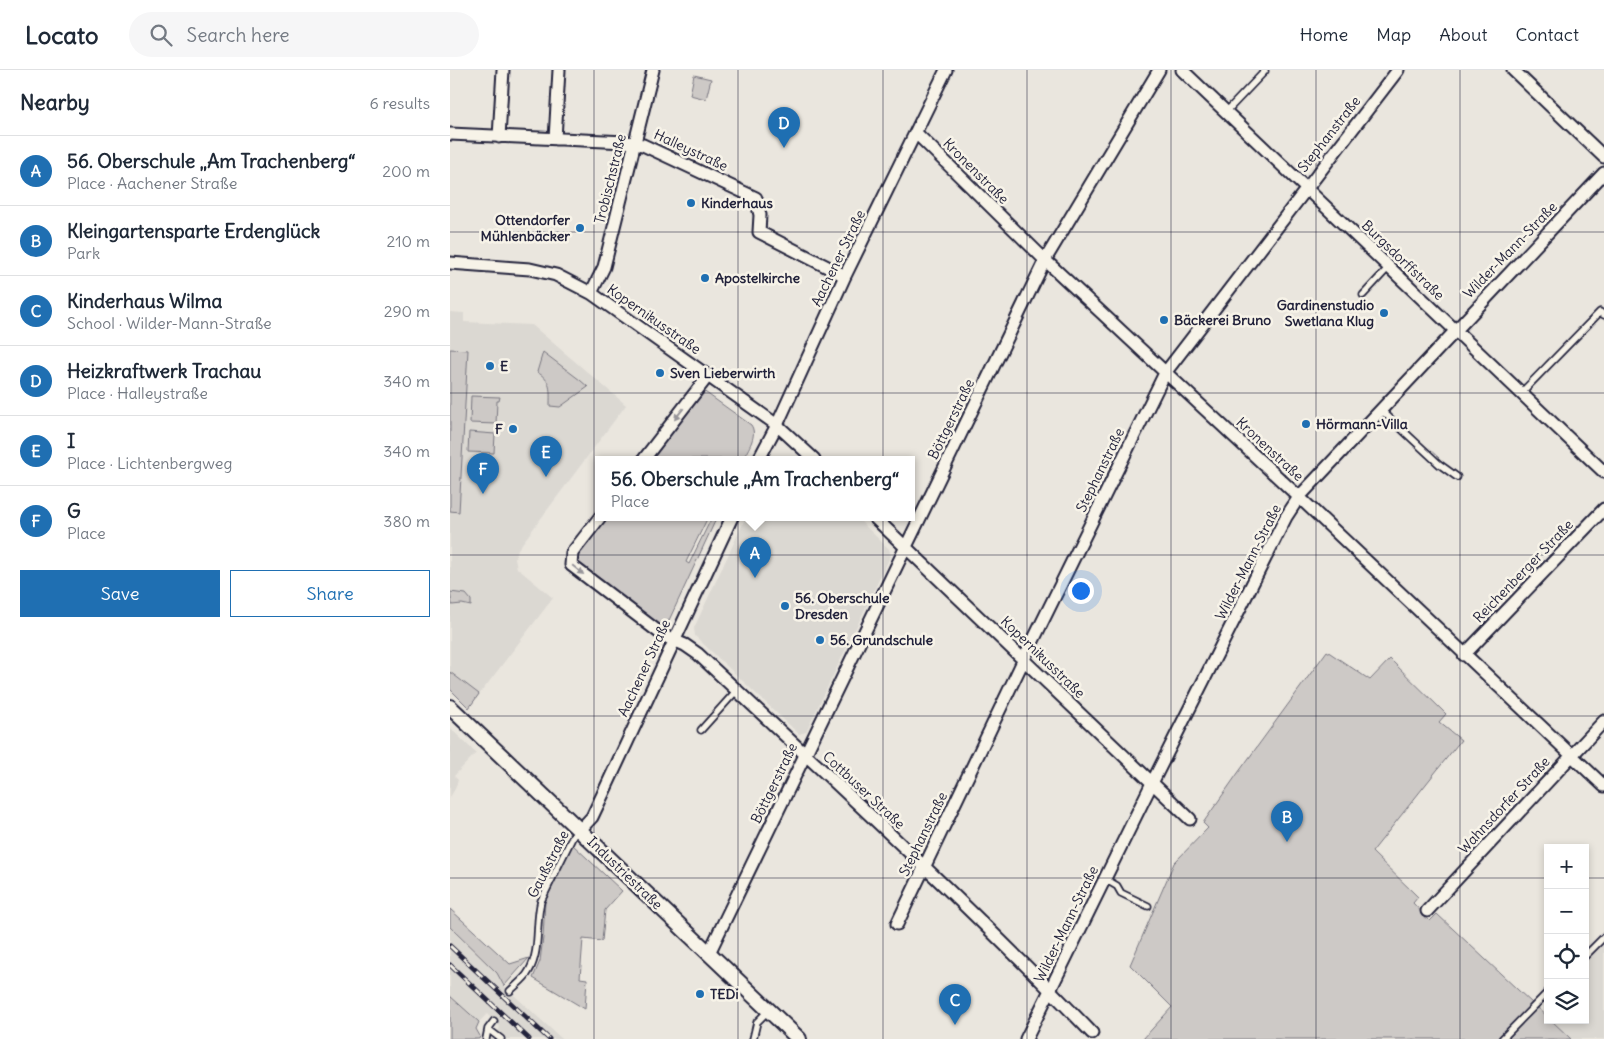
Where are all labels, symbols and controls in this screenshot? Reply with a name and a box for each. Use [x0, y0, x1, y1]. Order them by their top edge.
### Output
search box [129, 12, 479, 57]
text: Locato [25, 20, 99, 50]
icon: search [147, 21, 175, 49]
text: Search here [187, 23, 290, 47]
text: Home [1300, 23, 1348, 46]
text: Map [1376, 23, 1411, 46]
text: About [1439, 23, 1487, 46]
text: Contact [1515, 23, 1579, 46]
text: Nearby [20, 89, 90, 116]
street label: Stephanstraße [1294, 92, 1364, 176]
text: 6 results [369, 93, 430, 113]
pin: D [768, 107, 800, 148]
street label: Halleystraße [651, 125, 731, 175]
street label: Trobischstraße [590, 132, 630, 226]
street label: Kronenstraße [939, 134, 1013, 208]
text: 56. Oberschule „Am Trachenberg“ [67, 149, 356, 173]
text: A [31, 161, 41, 181]
text: 200 m [382, 161, 430, 181]
text: Place · Aachener Straße [67, 173, 237, 193]
place label: Kinderhaus [701, 194, 773, 212]
marker: Kinderhaus [685, 197, 697, 209]
street label: Wilder-Mann-Straße [1459, 198, 1561, 302]
street label: Aachener Straße [807, 207, 869, 309]
place label: Ottendorfer Mühlenbäcker [481, 211, 570, 245]
street label: Burgsdorffstraße [1358, 216, 1448, 304]
text: Kleingartensparte Erdenglück [67, 219, 320, 243]
marker: Ottendorfer Mühlenbäcker [574, 222, 586, 234]
text: B [31, 231, 41, 251]
text: 210 m [387, 231, 430, 251]
text: Park [67, 243, 100, 263]
place label: Apostelkirche [715, 269, 801, 287]
marker: Apostelkirche [699, 272, 711, 284]
street label: Kopernikusstraße [604, 280, 704, 358]
text: Kinderhaus Wilma [67, 289, 222, 313]
place label: Gardinenstudio Swetlana Klug [1277, 296, 1374, 330]
text: C [31, 301, 41, 321]
text: 290 m [384, 301, 430, 321]
marker: Gardinenstudio Swetlana Klug [1378, 307, 1390, 319]
place label: Bäckerei Bruno [1174, 311, 1271, 329]
text: School · Wilder-Mann-Straße [67, 313, 272, 333]
marker: Bäckerei Bruno [1158, 314, 1170, 326]
place label: E [500, 357, 508, 375]
text: Heizkraftwerk Trachau [67, 359, 261, 383]
marker: E [484, 360, 496, 372]
place label: Sven Lieberwirth [670, 364, 775, 382]
marker: Sven Lieberwirth [654, 367, 666, 379]
text: D [30, 371, 42, 391]
text: 340 m [383, 371, 430, 391]
street label: Böttgerstraße [924, 376, 978, 462]
text: Place · Halleystraße [67, 383, 208, 403]
one-way arrow [673, 408, 684, 421]
street label: Kronenstraße [1233, 413, 1307, 485]
place label: Hörmann-Villa [1316, 415, 1408, 433]
marker: Hörmann-Villa [1300, 418, 1312, 430]
place label: F [495, 420, 503, 438]
marker: F [507, 423, 519, 435]
street label: Stephanstraße [1072, 425, 1128, 515]
text: I [67, 429, 75, 453]
pin: E [530, 436, 562, 477]
text: E [31, 441, 41, 461]
text: 340 m [383, 441, 430, 461]
text: Place · Lichtenbergweg [67, 453, 232, 473]
pin: F [467, 453, 499, 494]
popup [595, 456, 915, 521]
text: 56. Oberschule „Am Trachenberg“ [611, 467, 899, 491]
text: Place [611, 491, 649, 511]
text: G [67, 499, 81, 523]
street label: Wilder-Mann-Straße [1211, 501, 1285, 623]
text: F [31, 511, 41, 531]
text: 380 m [383, 511, 430, 531]
street label: Reichenberger Straße [1469, 516, 1577, 626]
text: Place [67, 523, 106, 543]
pin: A [739, 537, 771, 578]
one-way arrow [571, 565, 584, 576]
button: Save [20, 570, 220, 617]
button: Share [230, 570, 430, 617]
your location [1068, 578, 1094, 604]
place label: 56. Oberschule Dresden [795, 589, 890, 623]
marker: 56. Oberschule Dresden [779, 600, 791, 612]
street label: Kopernikusstraße [997, 612, 1089, 702]
street label: Aachener Straße [614, 616, 674, 720]
place label: 56. Grundschule [830, 631, 934, 649]
marker: 56. Grundschule [814, 634, 826, 646]
street label: Böttgerstraße [747, 740, 801, 826]
street label: Cottbuser Straße [819, 747, 909, 833]
street label: Wahnsdorfer Straße [1454, 753, 1554, 857]
street label: Stephanstraße [895, 789, 951, 879]
pin: B [1271, 801, 1303, 842]
street label: Gaußstraße [523, 827, 573, 901]
street label: Industriestraße [584, 833, 666, 913]
map controls [1544, 844, 1589, 1024]
button: + [1544, 844, 1589, 889]
street label: Wilder-Mann-Straße [1030, 863, 1102, 985]
button: − [1544, 889, 1589, 934]
button: locate [1544, 934, 1589, 979]
button: layers [1544, 979, 1589, 1024]
pin: C [939, 984, 971, 1025]
place label: TEDi [710, 985, 739, 1003]
marker: TEDi [694, 988, 706, 1000]

